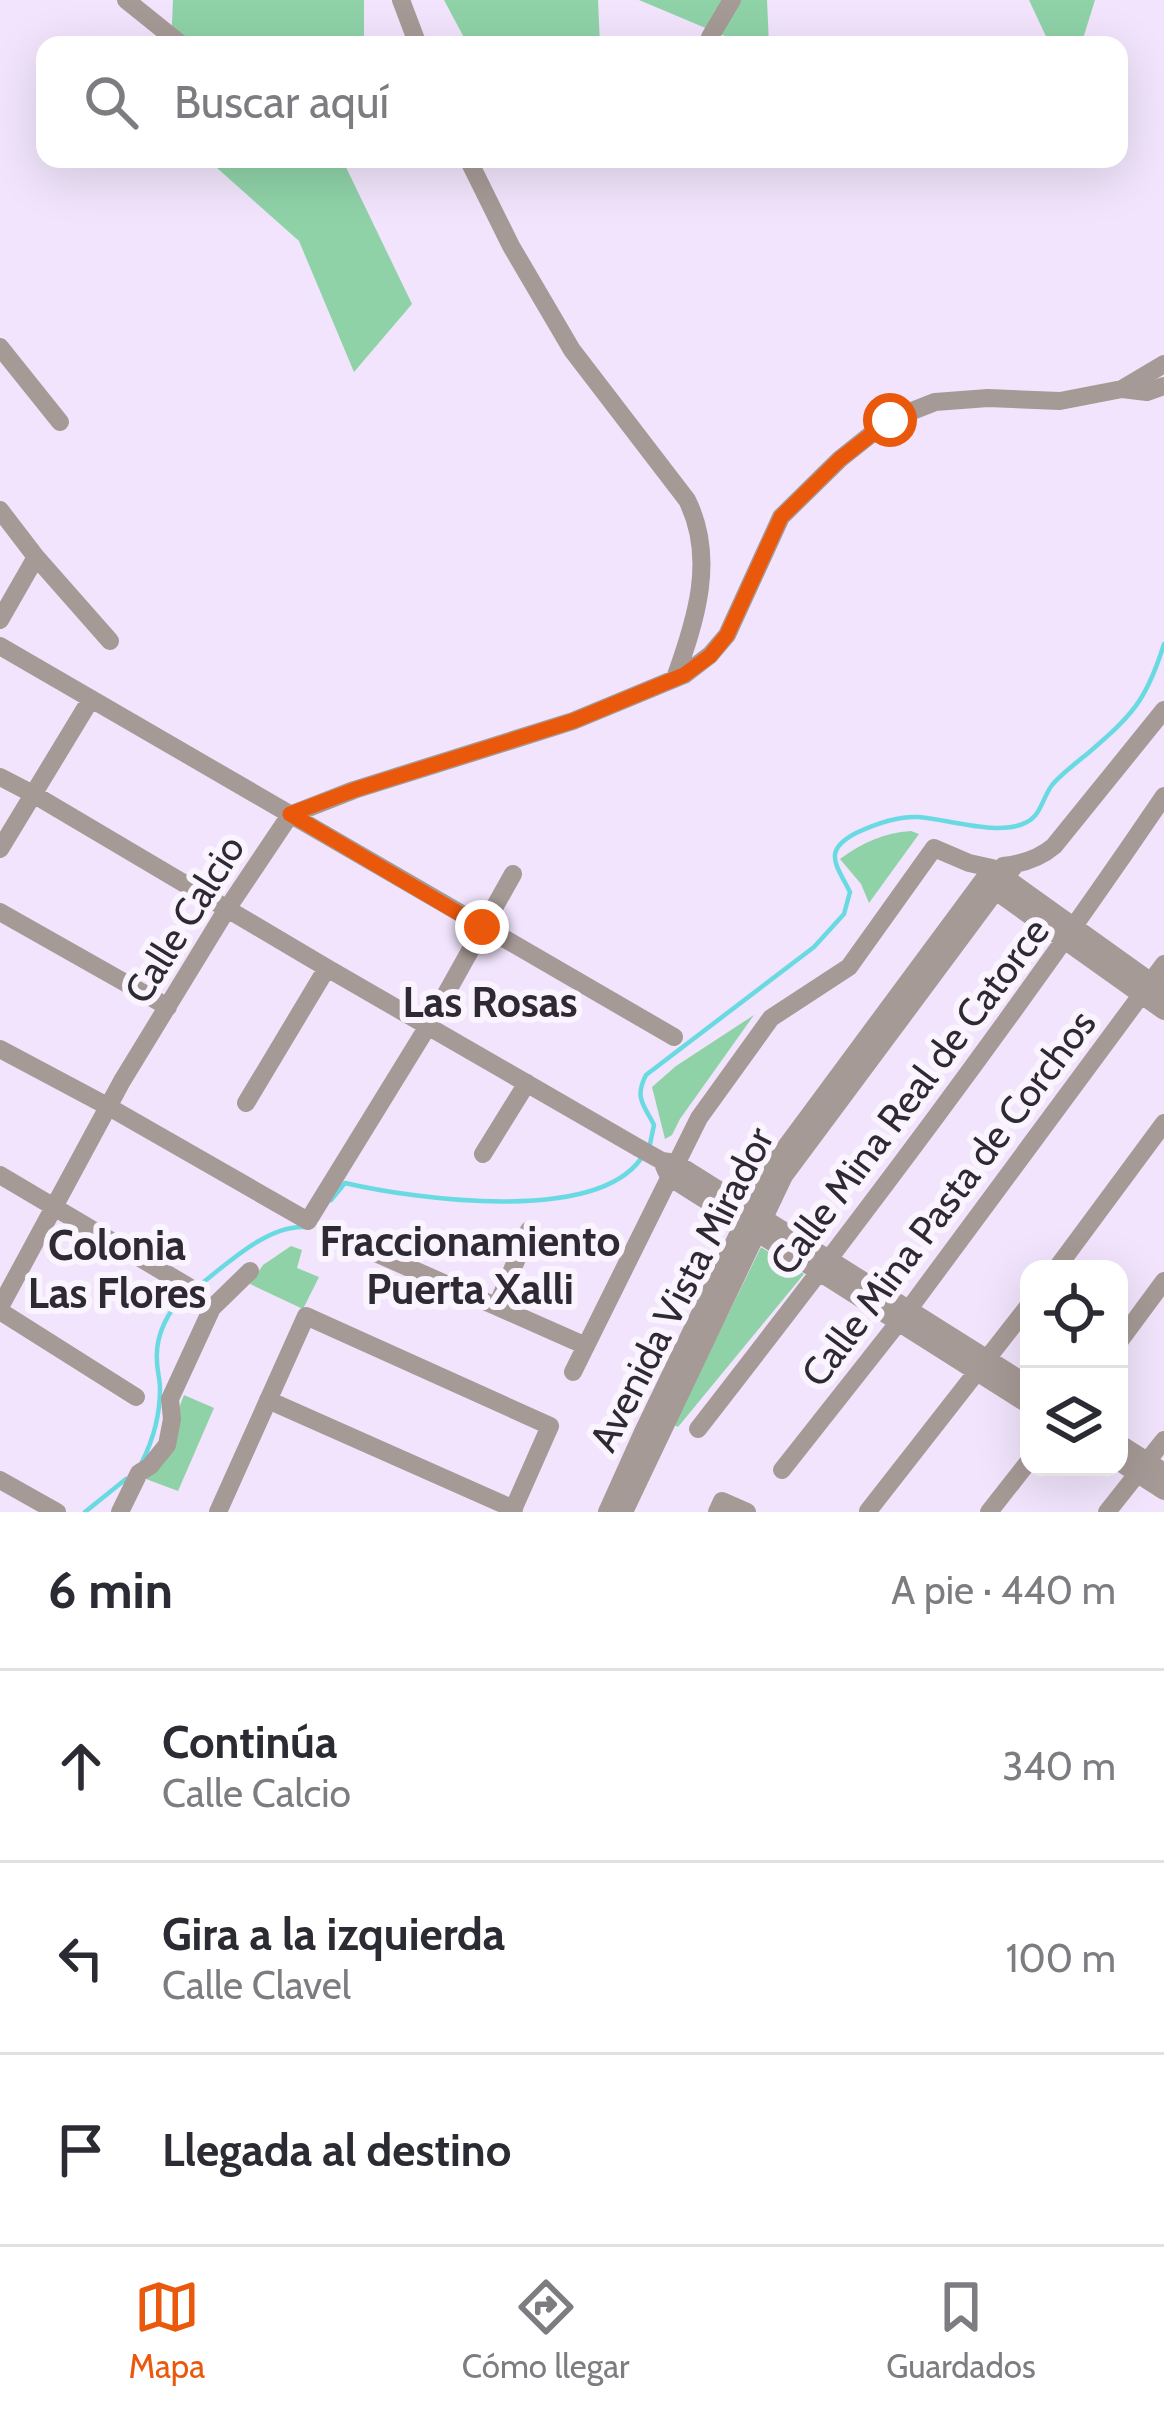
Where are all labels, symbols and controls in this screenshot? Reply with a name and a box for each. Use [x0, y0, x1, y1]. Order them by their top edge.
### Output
search box [36, 36, 1128, 168]
icon: search [78, 69, 144, 135]
text: Buscar aquí [174, 75, 389, 129]
route start [863, 393, 917, 447]
street label: Calle Calcio [114, 826, 254, 1012]
route end [455, 900, 509, 954]
street label: Calle Mina Real de Catorce [759, 908, 1059, 1284]
district label: Las Rosas [402, 976, 578, 1028]
street label: Calle Mina Pasta de Corchos [791, 1000, 1105, 1396]
street label: Avenida Vista Mirador [579, 1118, 784, 1459]
district label: Fraccionamiento Puerta Xalli [320, 1215, 620, 1315]
district label: Colonia Las Flores [28, 1219, 206, 1319]
map controls [1020, 1260, 1128, 1476]
button: locate [1020, 1260, 1128, 1368]
button: layers [1020, 1368, 1128, 1476]
text: 6 min [48, 1559, 173, 1621]
text: A pie · 440 m [891, 1566, 1116, 1614]
text: Continúa [162, 1715, 337, 1769]
icon: ahead [48, 1733, 114, 1799]
text: 340 m [1002, 1742, 1116, 1790]
text: Calle Calcio [162, 1769, 351, 1817]
text: Gira a la izquierda [162, 1907, 505, 1961]
icon: left [48, 1925, 114, 1991]
text: 100 m [1006, 1934, 1116, 1982]
text: Calle Clavel [162, 1961, 351, 2009]
icon: arrive [48, 2117, 114, 2183]
text: Llegada al destino [162, 2123, 511, 2177]
tab: Mapa [128, 2274, 205, 2386]
tab: Cómo llegar [462, 2274, 629, 2386]
tab: Guardados [886, 2274, 1036, 2386]

